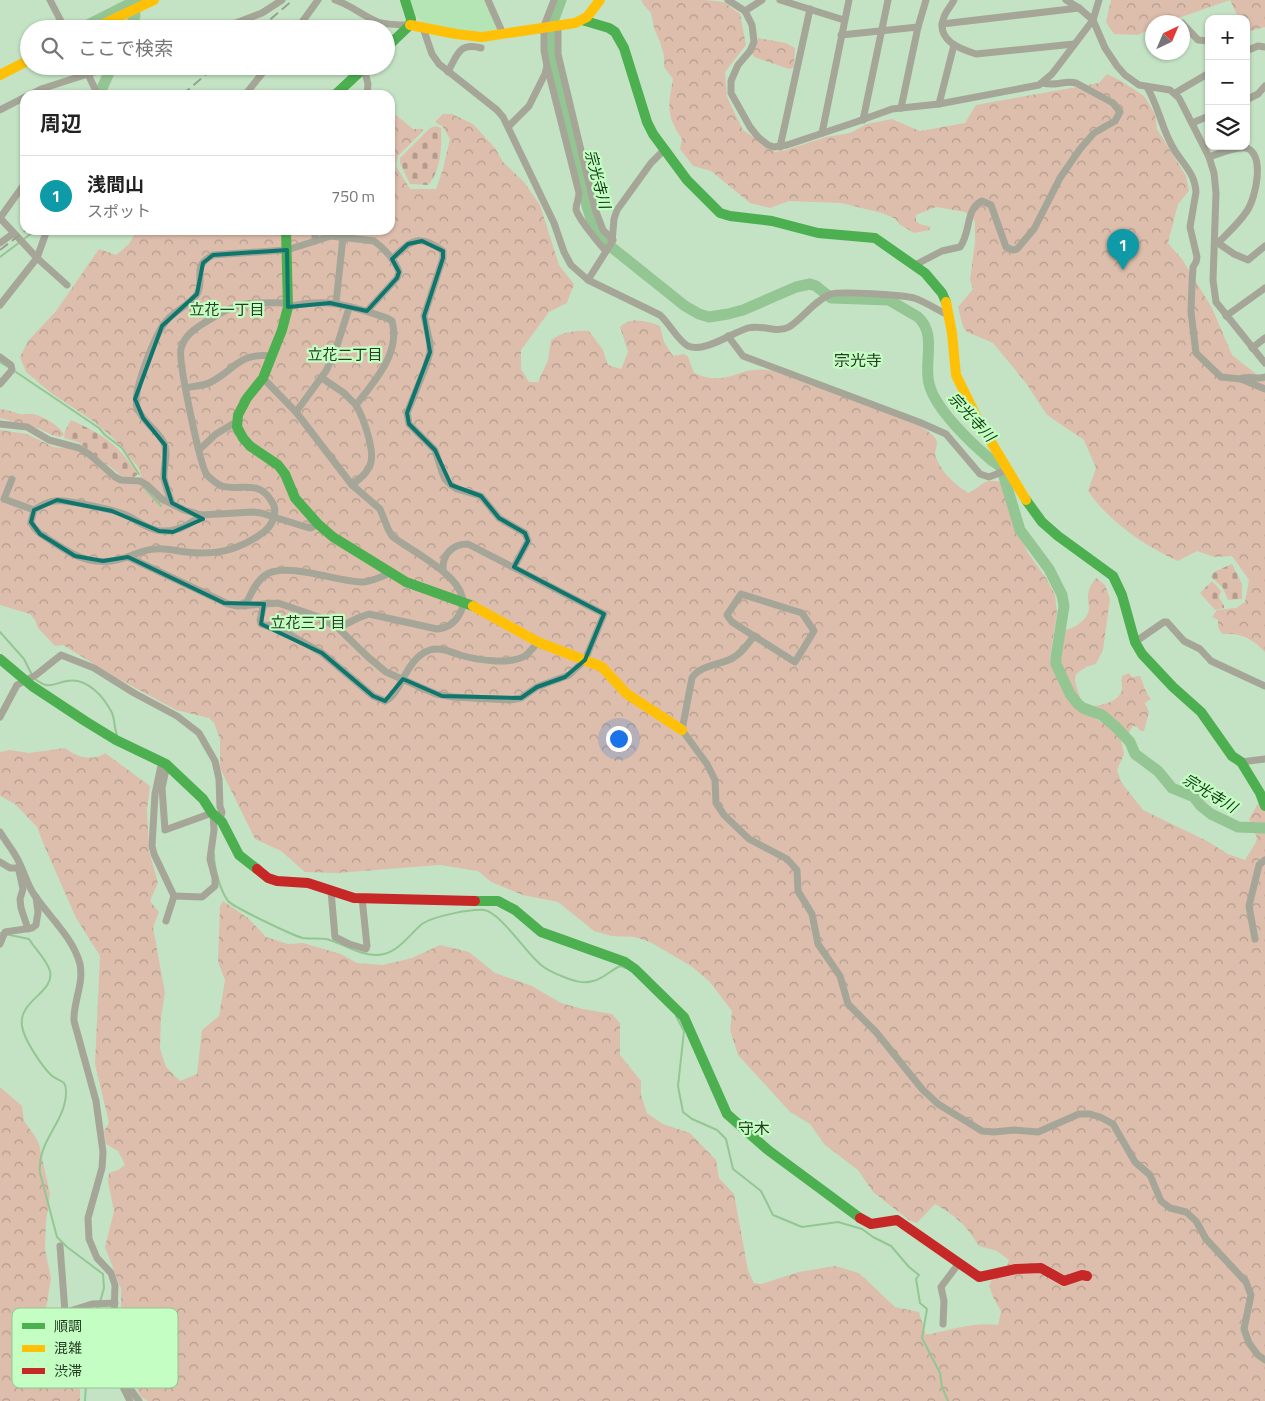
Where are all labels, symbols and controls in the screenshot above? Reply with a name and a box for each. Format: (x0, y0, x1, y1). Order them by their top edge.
north arrow (1145, 15, 1190, 60)
map controls (1205, 15, 1250, 150)
button: + (1205, 15, 1250, 60)
search box (20, 20, 395, 75)
text: ここで検索 (78, 33, 173, 62)
icon: search (38, 34, 66, 62)
button: − (1205, 60, 1250, 105)
button: layers (1205, 105, 1250, 150)
text: 周辺 (40, 107, 82, 139)
water label: 宗光寺川 (579, 147, 617, 213)
text: 浅間山 (87, 169, 144, 198)
text: 1 (52, 184, 60, 208)
text: 750 m (331, 184, 375, 208)
text: スポット (87, 199, 151, 223)
pin: 1 (1107, 229, 1139, 270)
district label: 立花一丁目 (189, 298, 265, 321)
district label: 立花二丁目 (307, 343, 383, 366)
district label: 宗光寺 (834, 348, 882, 372)
water label: 宗光寺川 (943, 387, 1002, 448)
district label: 立花三丁目 (270, 611, 346, 634)
your location (606, 726, 632, 752)
water label: 宗光寺川 (1178, 768, 1243, 819)
district label: 守木 (738, 1116, 770, 1140)
legend (12, 1308, 178, 1388)
text: 順調 (54, 1315, 82, 1336)
text: 混雑 (54, 1337, 82, 1358)
text: 渋滞 (54, 1360, 82, 1381)

